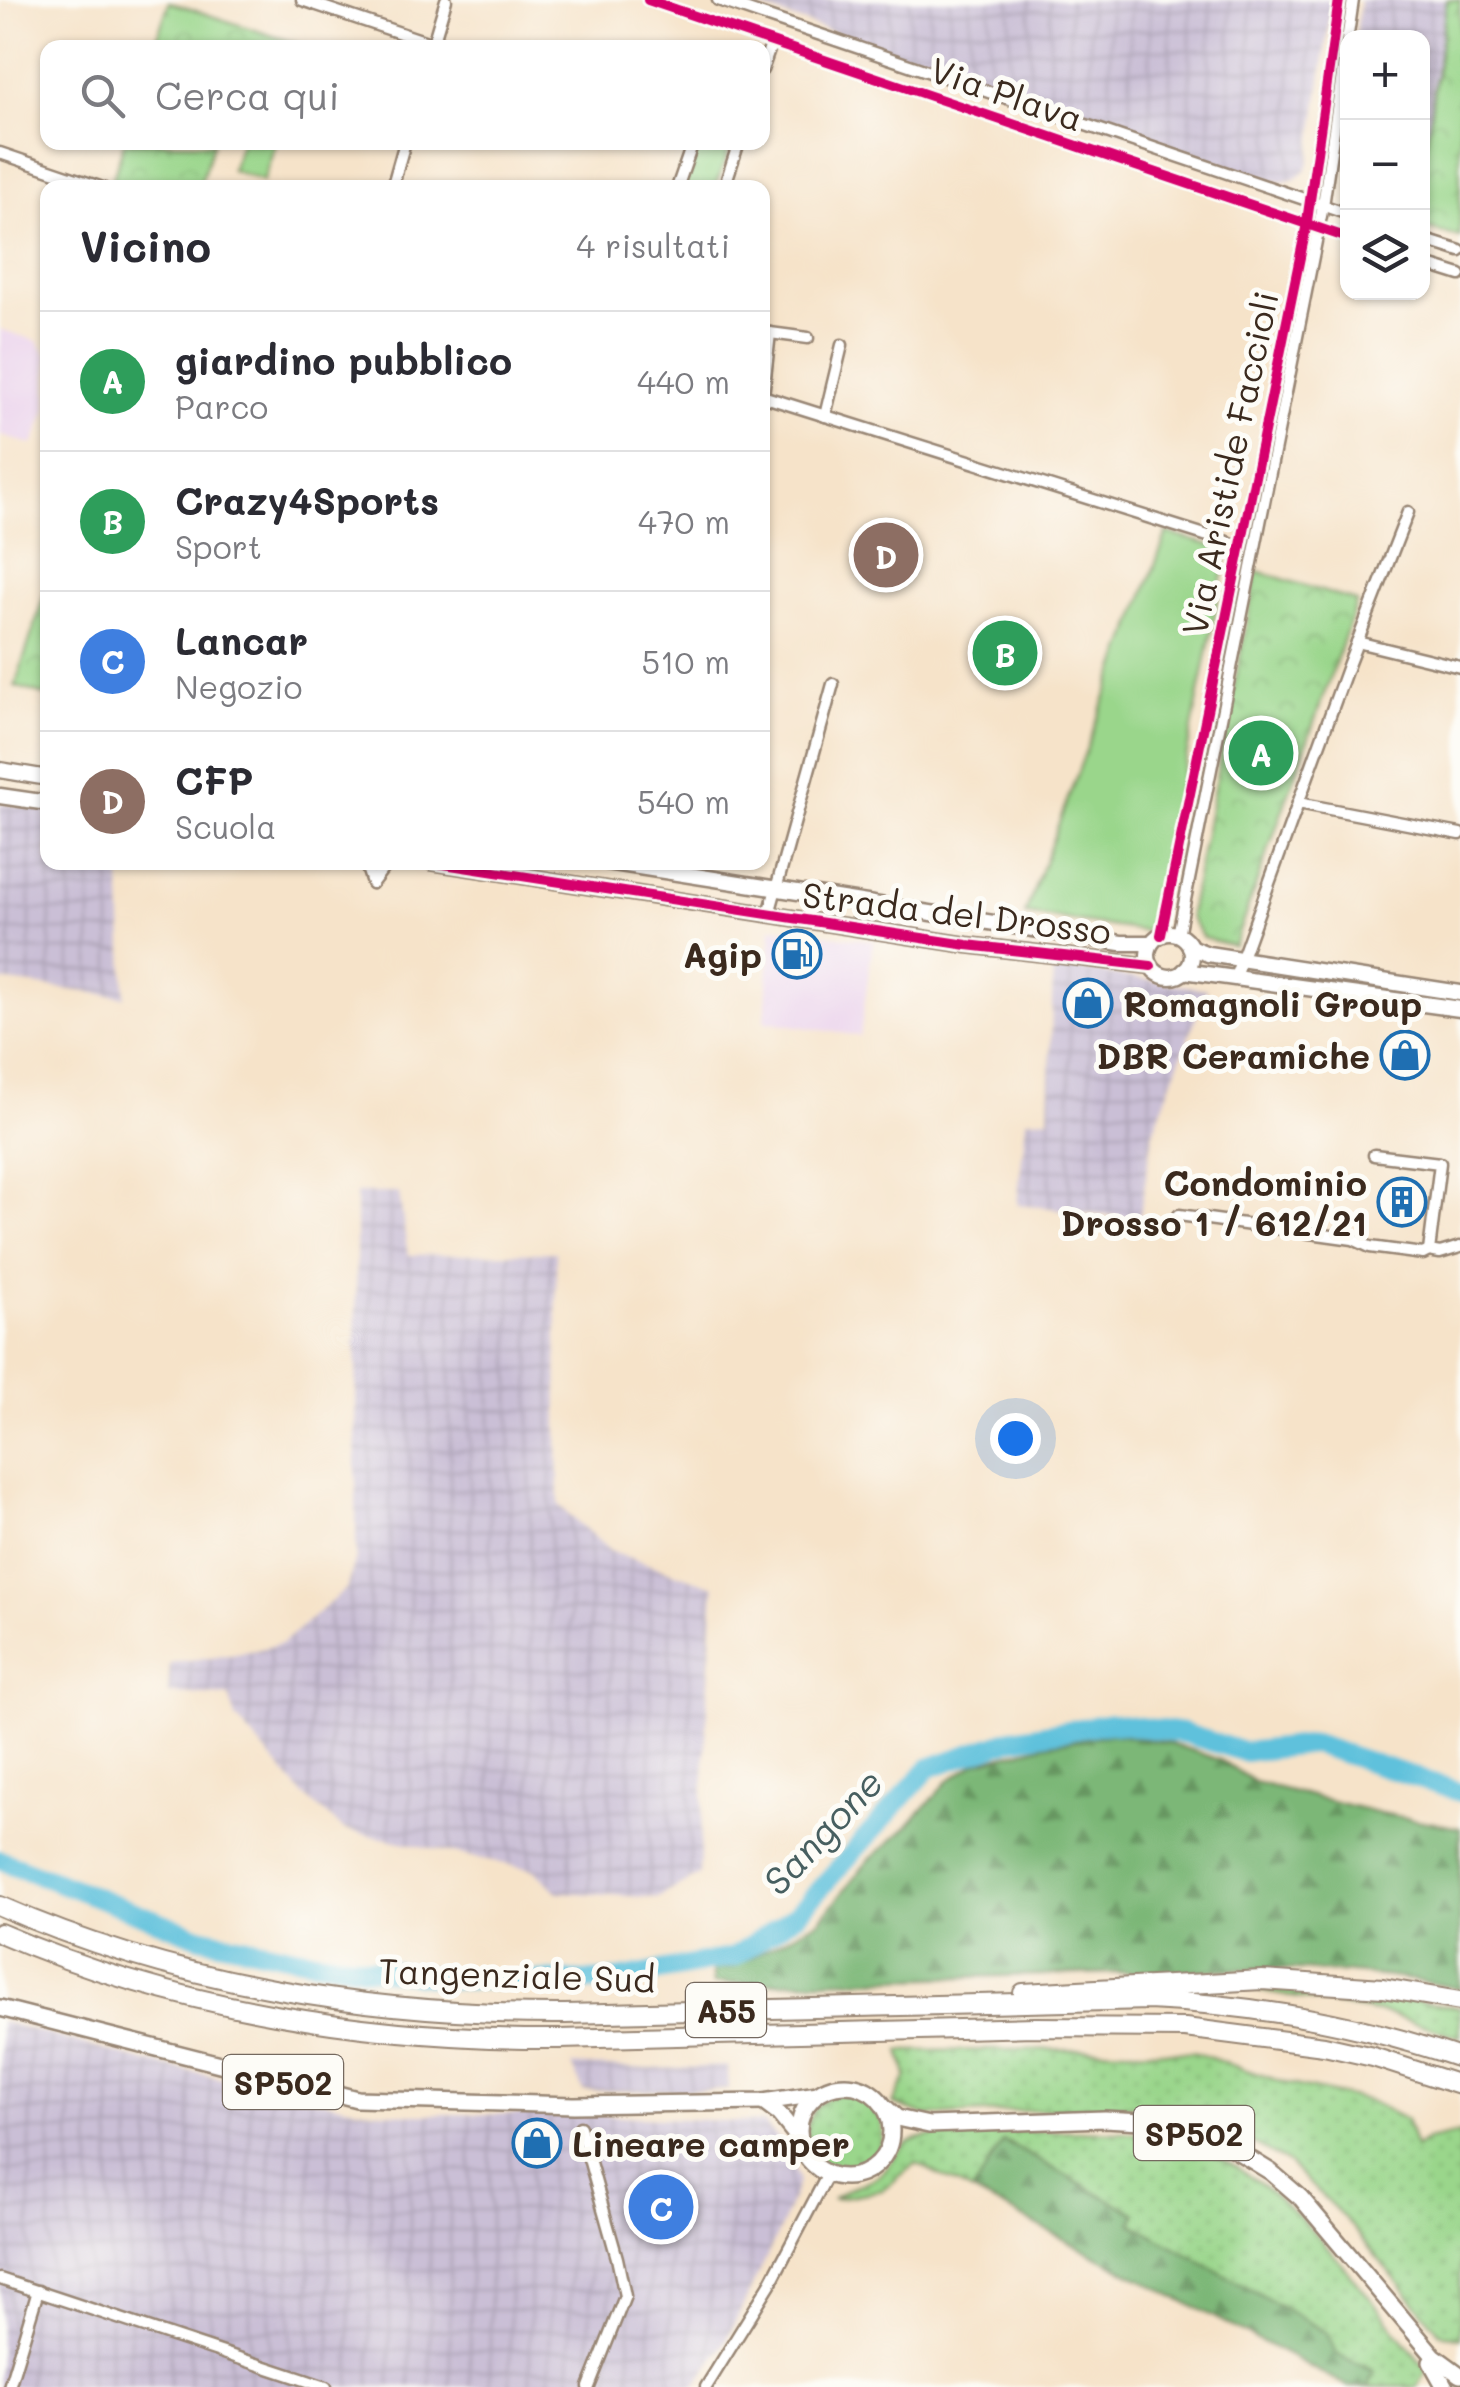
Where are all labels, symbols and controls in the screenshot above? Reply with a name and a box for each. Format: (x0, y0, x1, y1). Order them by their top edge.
map controls (1340, 30, 1430, 300)
button: + (1340, 30, 1430, 120)
search box (40, 40, 770, 150)
street label: Via Plava (925, 45, 1089, 141)
icon: search (75, 68, 130, 123)
text: Cerca qui (155, 70, 340, 120)
button: − (1340, 120, 1430, 210)
button: layers (1340, 210, 1430, 300)
text: Vicino (80, 218, 211, 273)
text: 4 risultati (576, 224, 730, 266)
street label: Via Aristide Faccioli (1170, 287, 1288, 639)
text: giardino pubblico (175, 335, 512, 385)
text: A (101, 360, 124, 402)
text: 440 m (637, 360, 730, 402)
text: Parco (175, 385, 268, 427)
text: Crazy4Sports (175, 475, 439, 525)
text: B (102, 500, 123, 542)
text: 470 m (638, 500, 730, 542)
pin: D (854, 518, 918, 592)
text: Sport (175, 525, 262, 567)
text: Lancar (175, 615, 308, 665)
pin: B (972, 616, 1038, 690)
text: C (101, 640, 124, 682)
text: 510 m (642, 640, 730, 682)
text: Negozio (175, 665, 303, 707)
pin: A (1228, 716, 1294, 790)
text: CFP (175, 755, 254, 805)
text: D (101, 780, 124, 822)
text: 540 m (637, 780, 730, 822)
text: Scuola (175, 805, 276, 847)
street label: Strada del Drosso (800, 870, 1114, 954)
fuel station icon: Agip (771, 928, 823, 980)
place label: Agip (683, 931, 762, 977)
shop icon: Romagnoli Group (1062, 977, 1114, 1029)
place label: Romagnoli Group (1123, 980, 1422, 1026)
shop icon: DBR Ceramiche (1379, 1029, 1431, 1081)
place label: DBR Ceramiche (1096, 1032, 1370, 1078)
place label: Condominio Drosso 1 / 612/21 (1060, 1159, 1367, 1245)
building icon: Condominio Drosso 1 / 612/21 (1376, 1176, 1428, 1228)
your location (990, 1413, 1041, 1464)
water label: Sangone (751, 1757, 894, 1906)
street label: Tangenziale Sud (378, 1946, 656, 2002)
road number: A55 (686, 1983, 766, 2037)
road number: SP502 (223, 2055, 343, 2109)
road number: SP502 (1134, 2106, 1254, 2160)
shop icon: Lineare camper (511, 2117, 563, 2169)
place label: Lineare camper (572, 2120, 850, 2166)
pin: C (628, 2170, 694, 2244)

